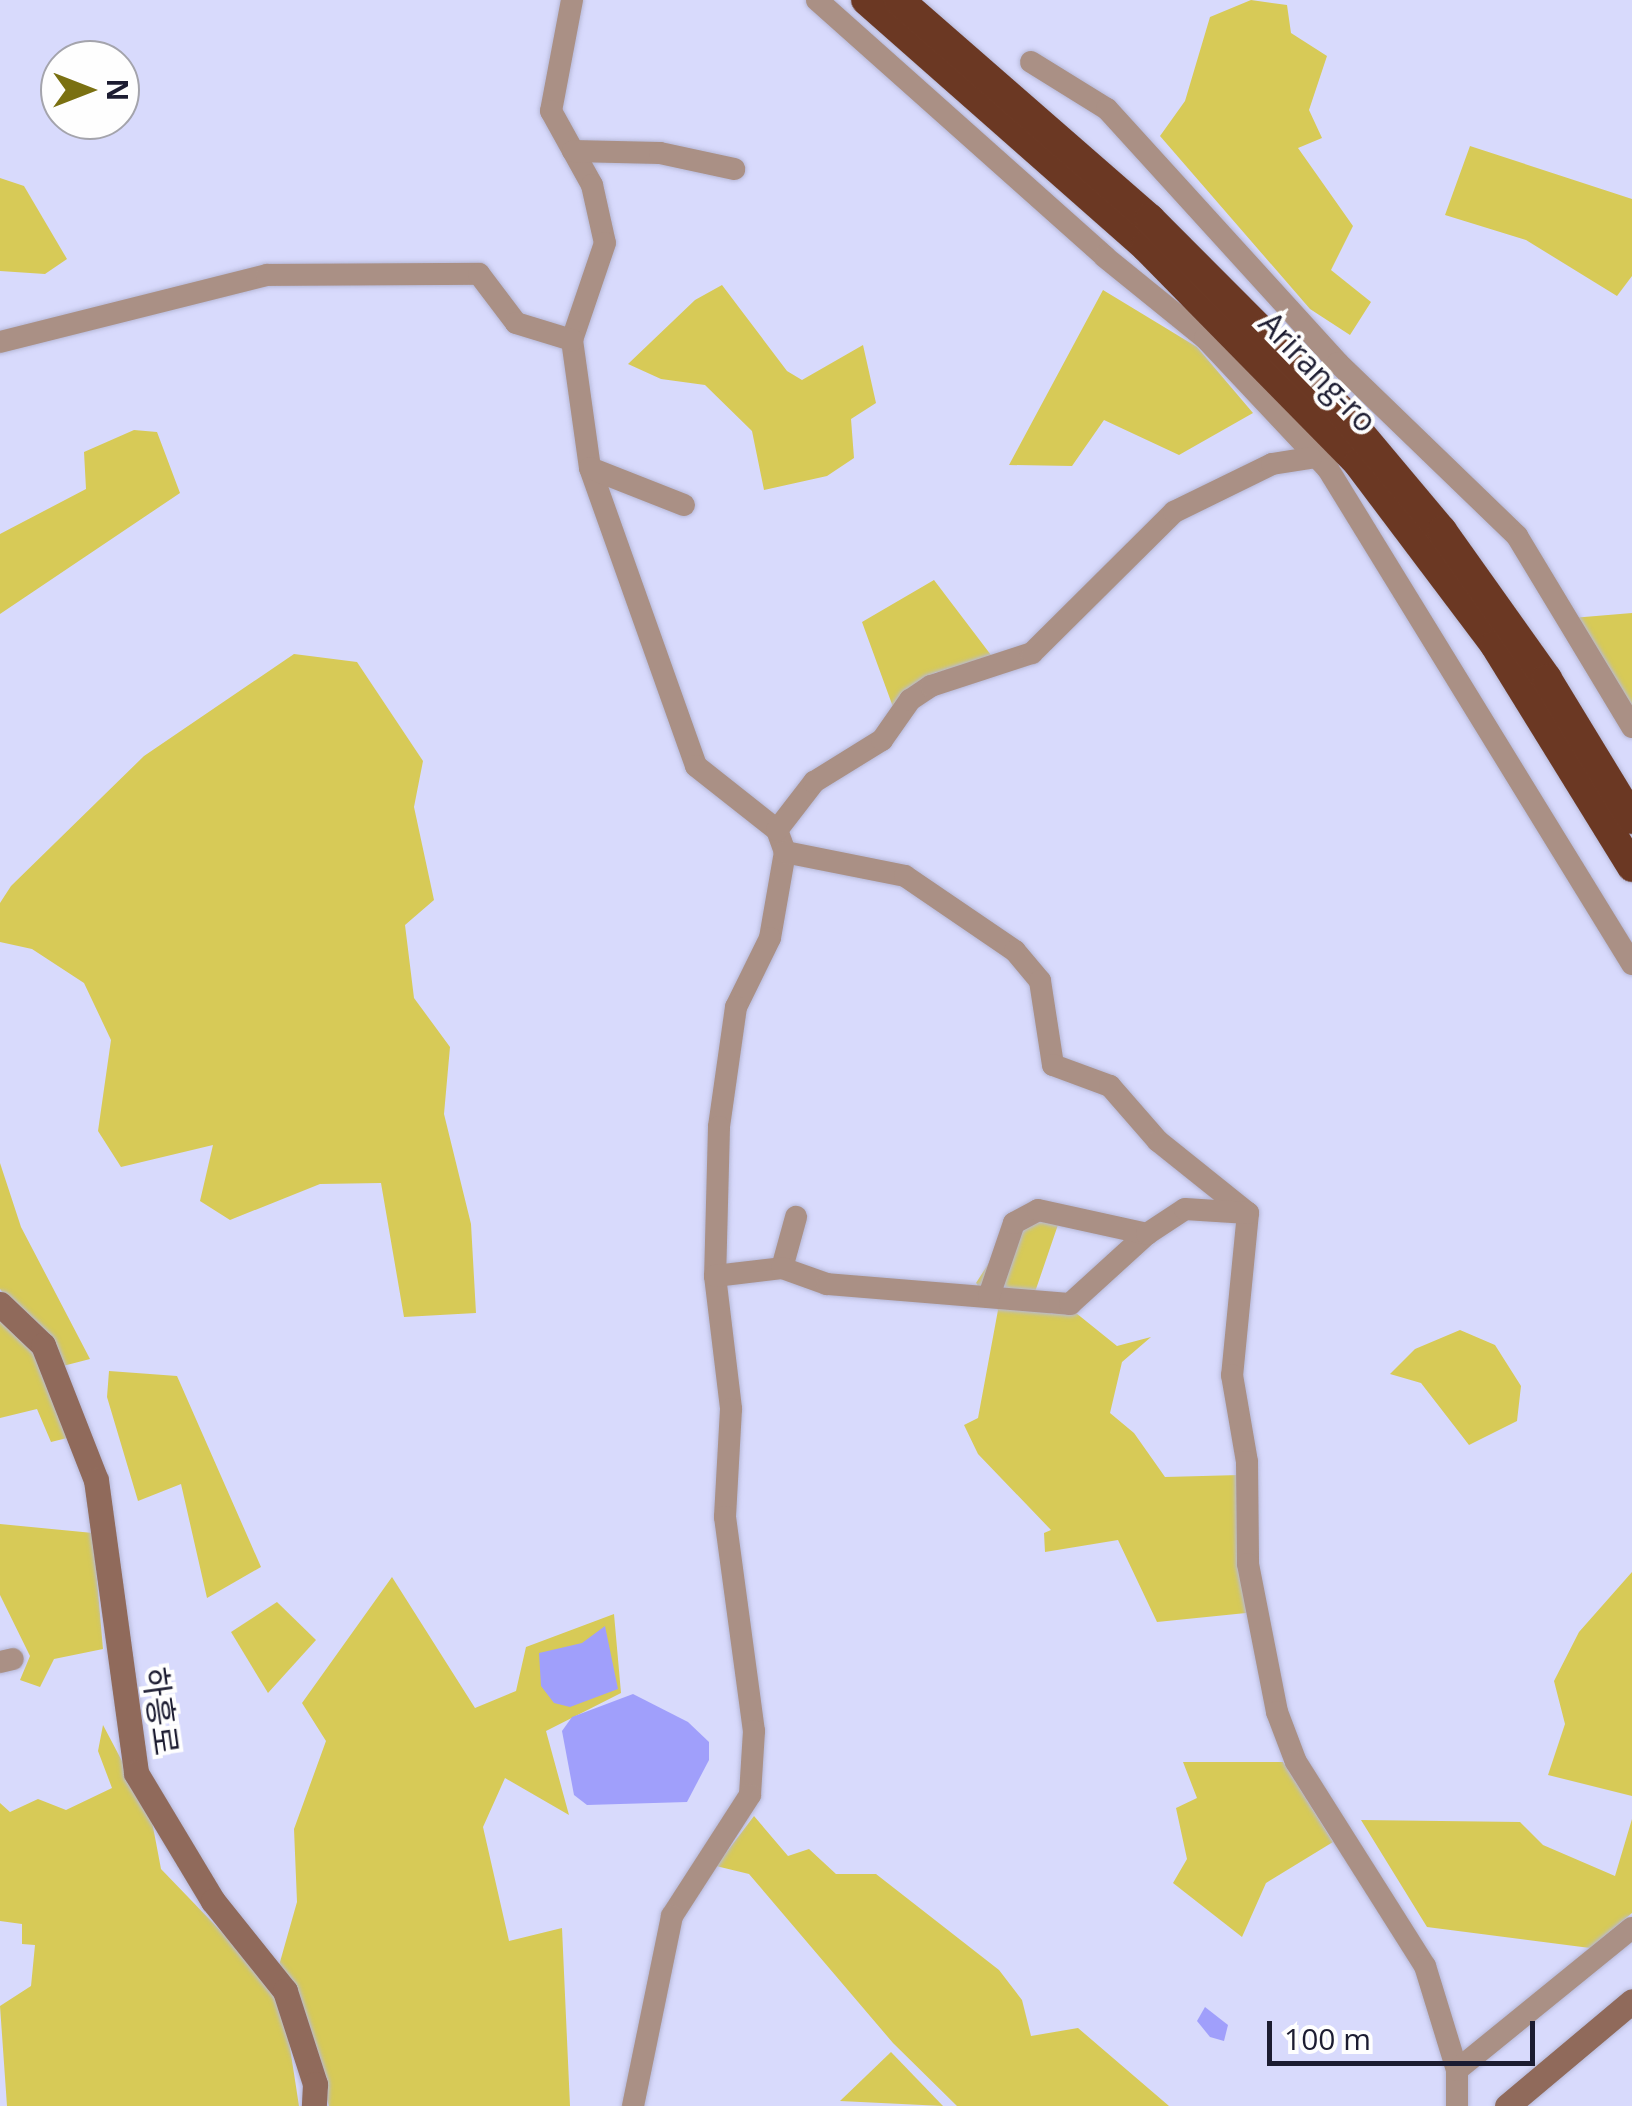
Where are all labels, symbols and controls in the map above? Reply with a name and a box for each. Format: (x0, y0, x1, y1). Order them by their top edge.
north arrow (40, 40, 140, 140)
text: N (99, 79, 137, 101)
street label: Arirang-ro (1251, 304, 1385, 440)
street label: 하흥로 (136, 1665, 186, 1757)
scale bar (1272, 2001, 1540, 2063)
text: 100 m (1284, 2018, 1371, 2059)

